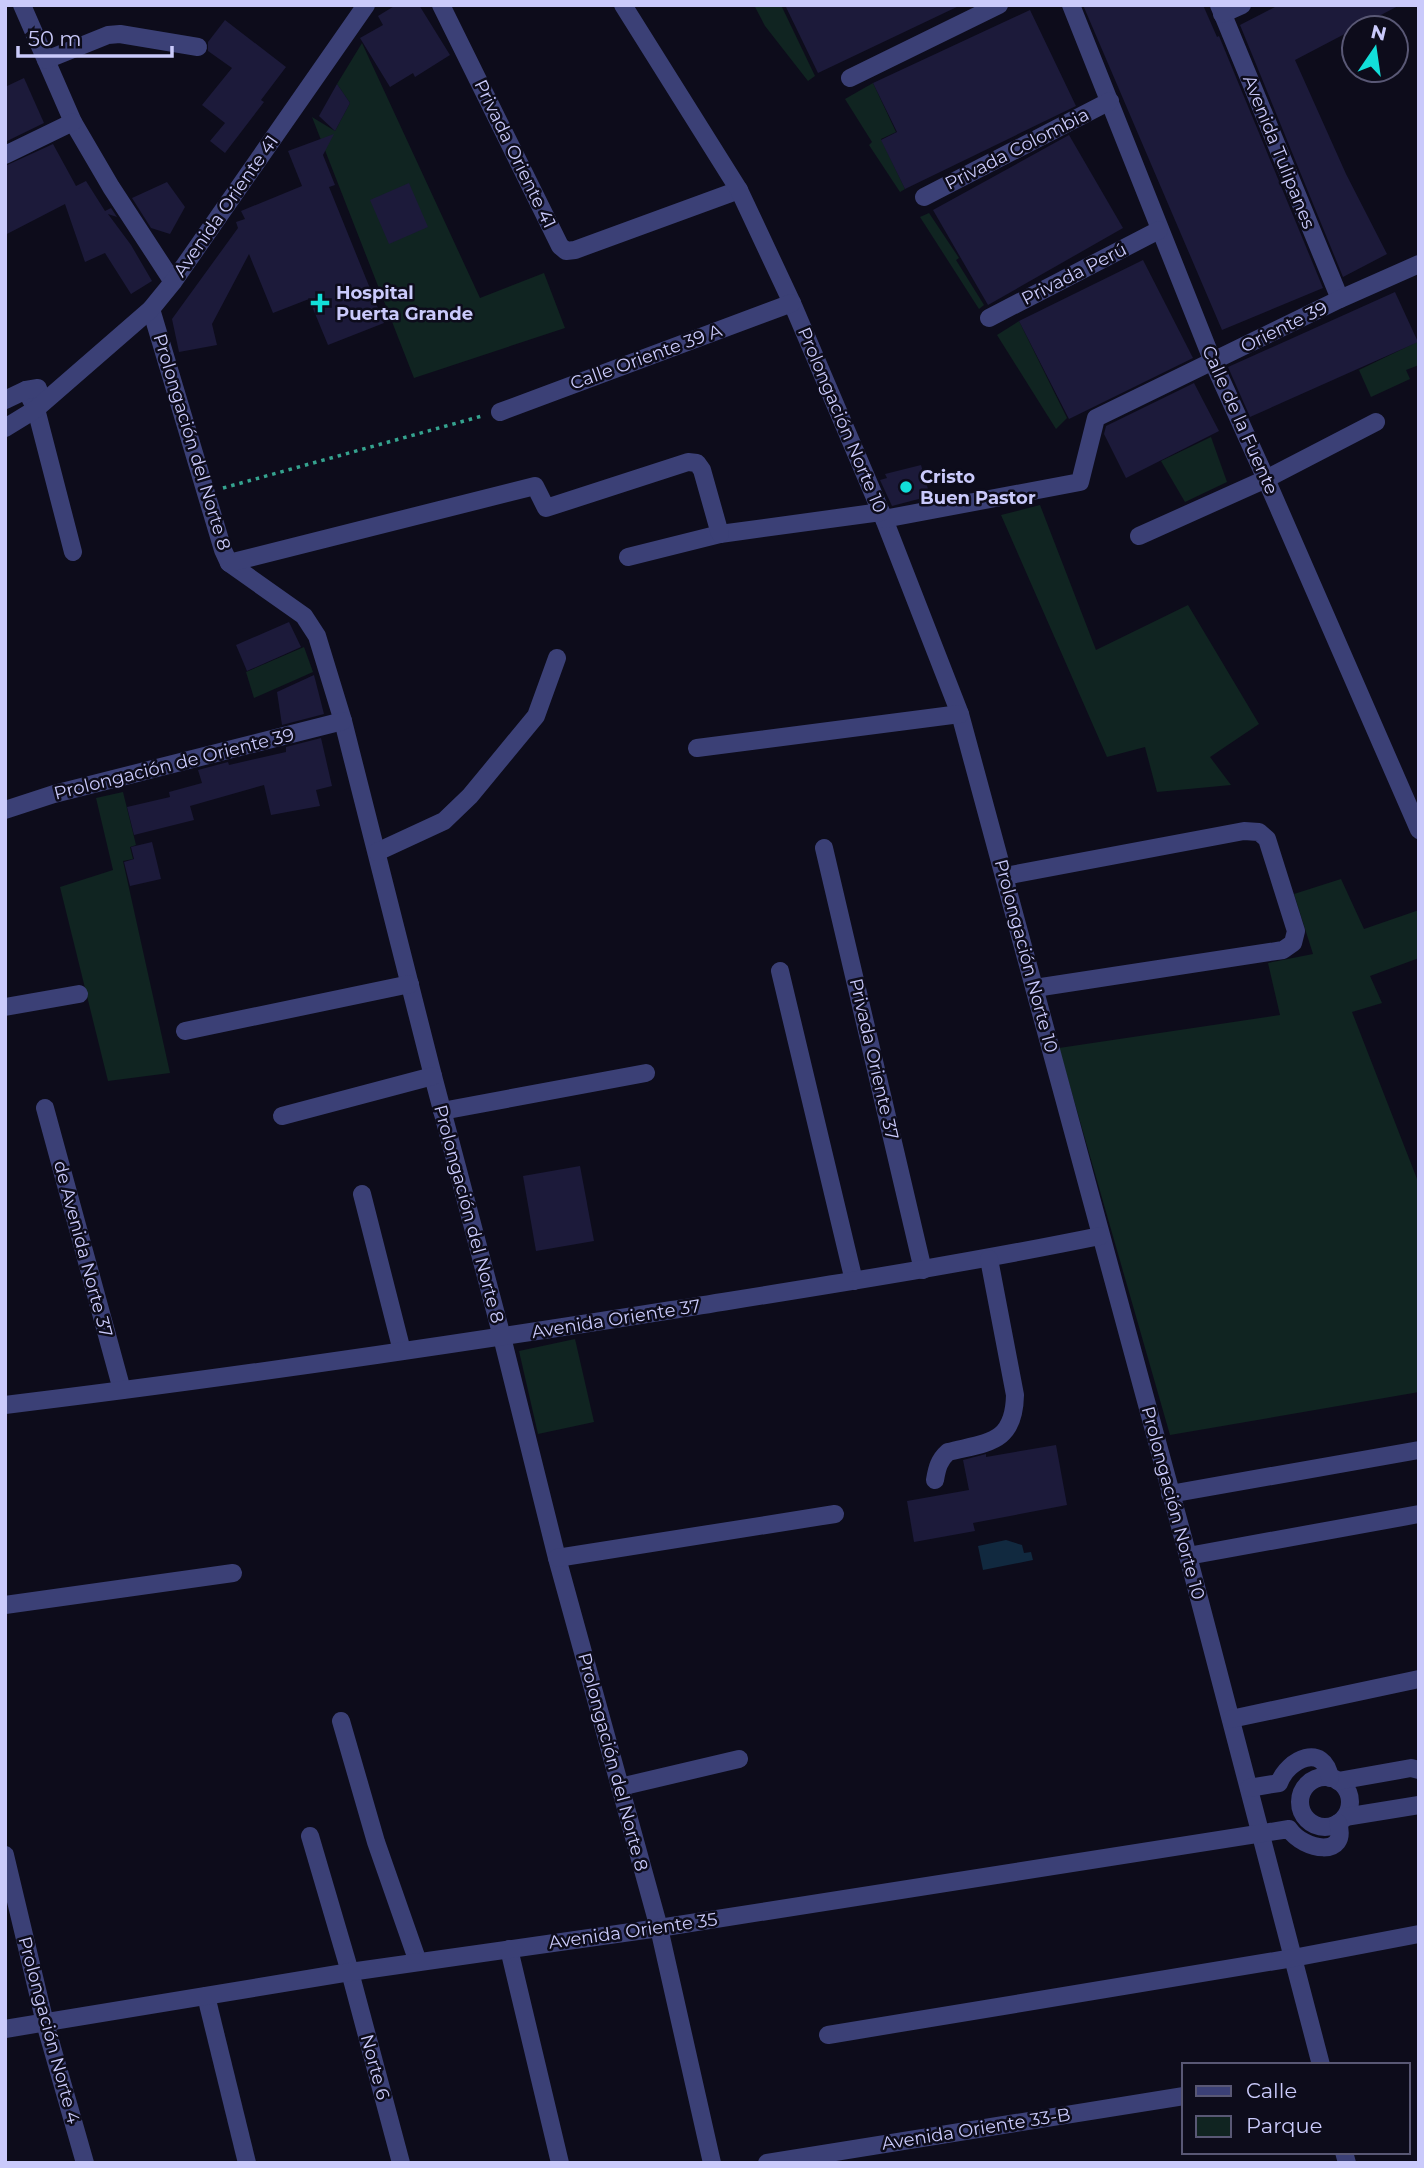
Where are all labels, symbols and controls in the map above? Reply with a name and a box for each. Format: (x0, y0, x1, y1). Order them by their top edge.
scale bar (18, 14, 172, 58)
north arrow (1340, 14, 1410, 84)
text: N (1369, 20, 1389, 46)
text: 50 m (28, 26, 82, 51)
street label: Avenida Tulipanes (1238, 72, 1320, 232)
street label: Privada Oriente 41 (469, 76, 561, 232)
street label: Privada Colombia (941, 103, 1093, 195)
street label: Avenida Oriente 41 (169, 131, 283, 281)
street label: Privada Perú (1018, 238, 1130, 310)
place label: Hospital Puerta Grande (336, 282, 473, 325)
marker: Hospital Puerta Grande (310, 293, 330, 313)
street label: Oriente 39 (1237, 297, 1331, 357)
street label: Calle Oriente 39 A (567, 319, 725, 395)
street label: Prolongación Norte 10 (793, 324, 891, 516)
street label: Prolongación del Norte 8 (149, 331, 235, 553)
street label: Calle de la Fuente (1197, 342, 1283, 498)
place label: Cristo Buen Pastor (920, 466, 1036, 509)
marker: Cristo Buen Pastor (898, 479, 914, 495)
street label: Prolongación de Oriente 39 (52, 723, 296, 804)
street label: Prolongación Norte 10 (990, 857, 1062, 1055)
street label: Privada Oriente 37 (845, 976, 903, 1142)
street label: Prolongación del Norte 8 (429, 1102, 509, 1326)
street label: de Avenida Norte 37 (49, 1158, 117, 1340)
street label: Avenida Oriente 37 (530, 1295, 702, 1343)
street label: Prolongación Norte 10 (1137, 1404, 1209, 1602)
street label: Prolongación del Norte 8 (573, 1650, 653, 1874)
street label: Avenida Oriente 35 (547, 1908, 719, 1954)
street label: Prolongación Norte 4 (13, 1934, 85, 2126)
street label: Norte 6 (356, 2032, 394, 2102)
legend (1182, 2063, 1410, 2154)
text: Calle (1246, 2078, 1297, 2103)
street label: Avenida Oriente 33-B (880, 2103, 1072, 2155)
text: Parque (1246, 2113, 1322, 2138)

